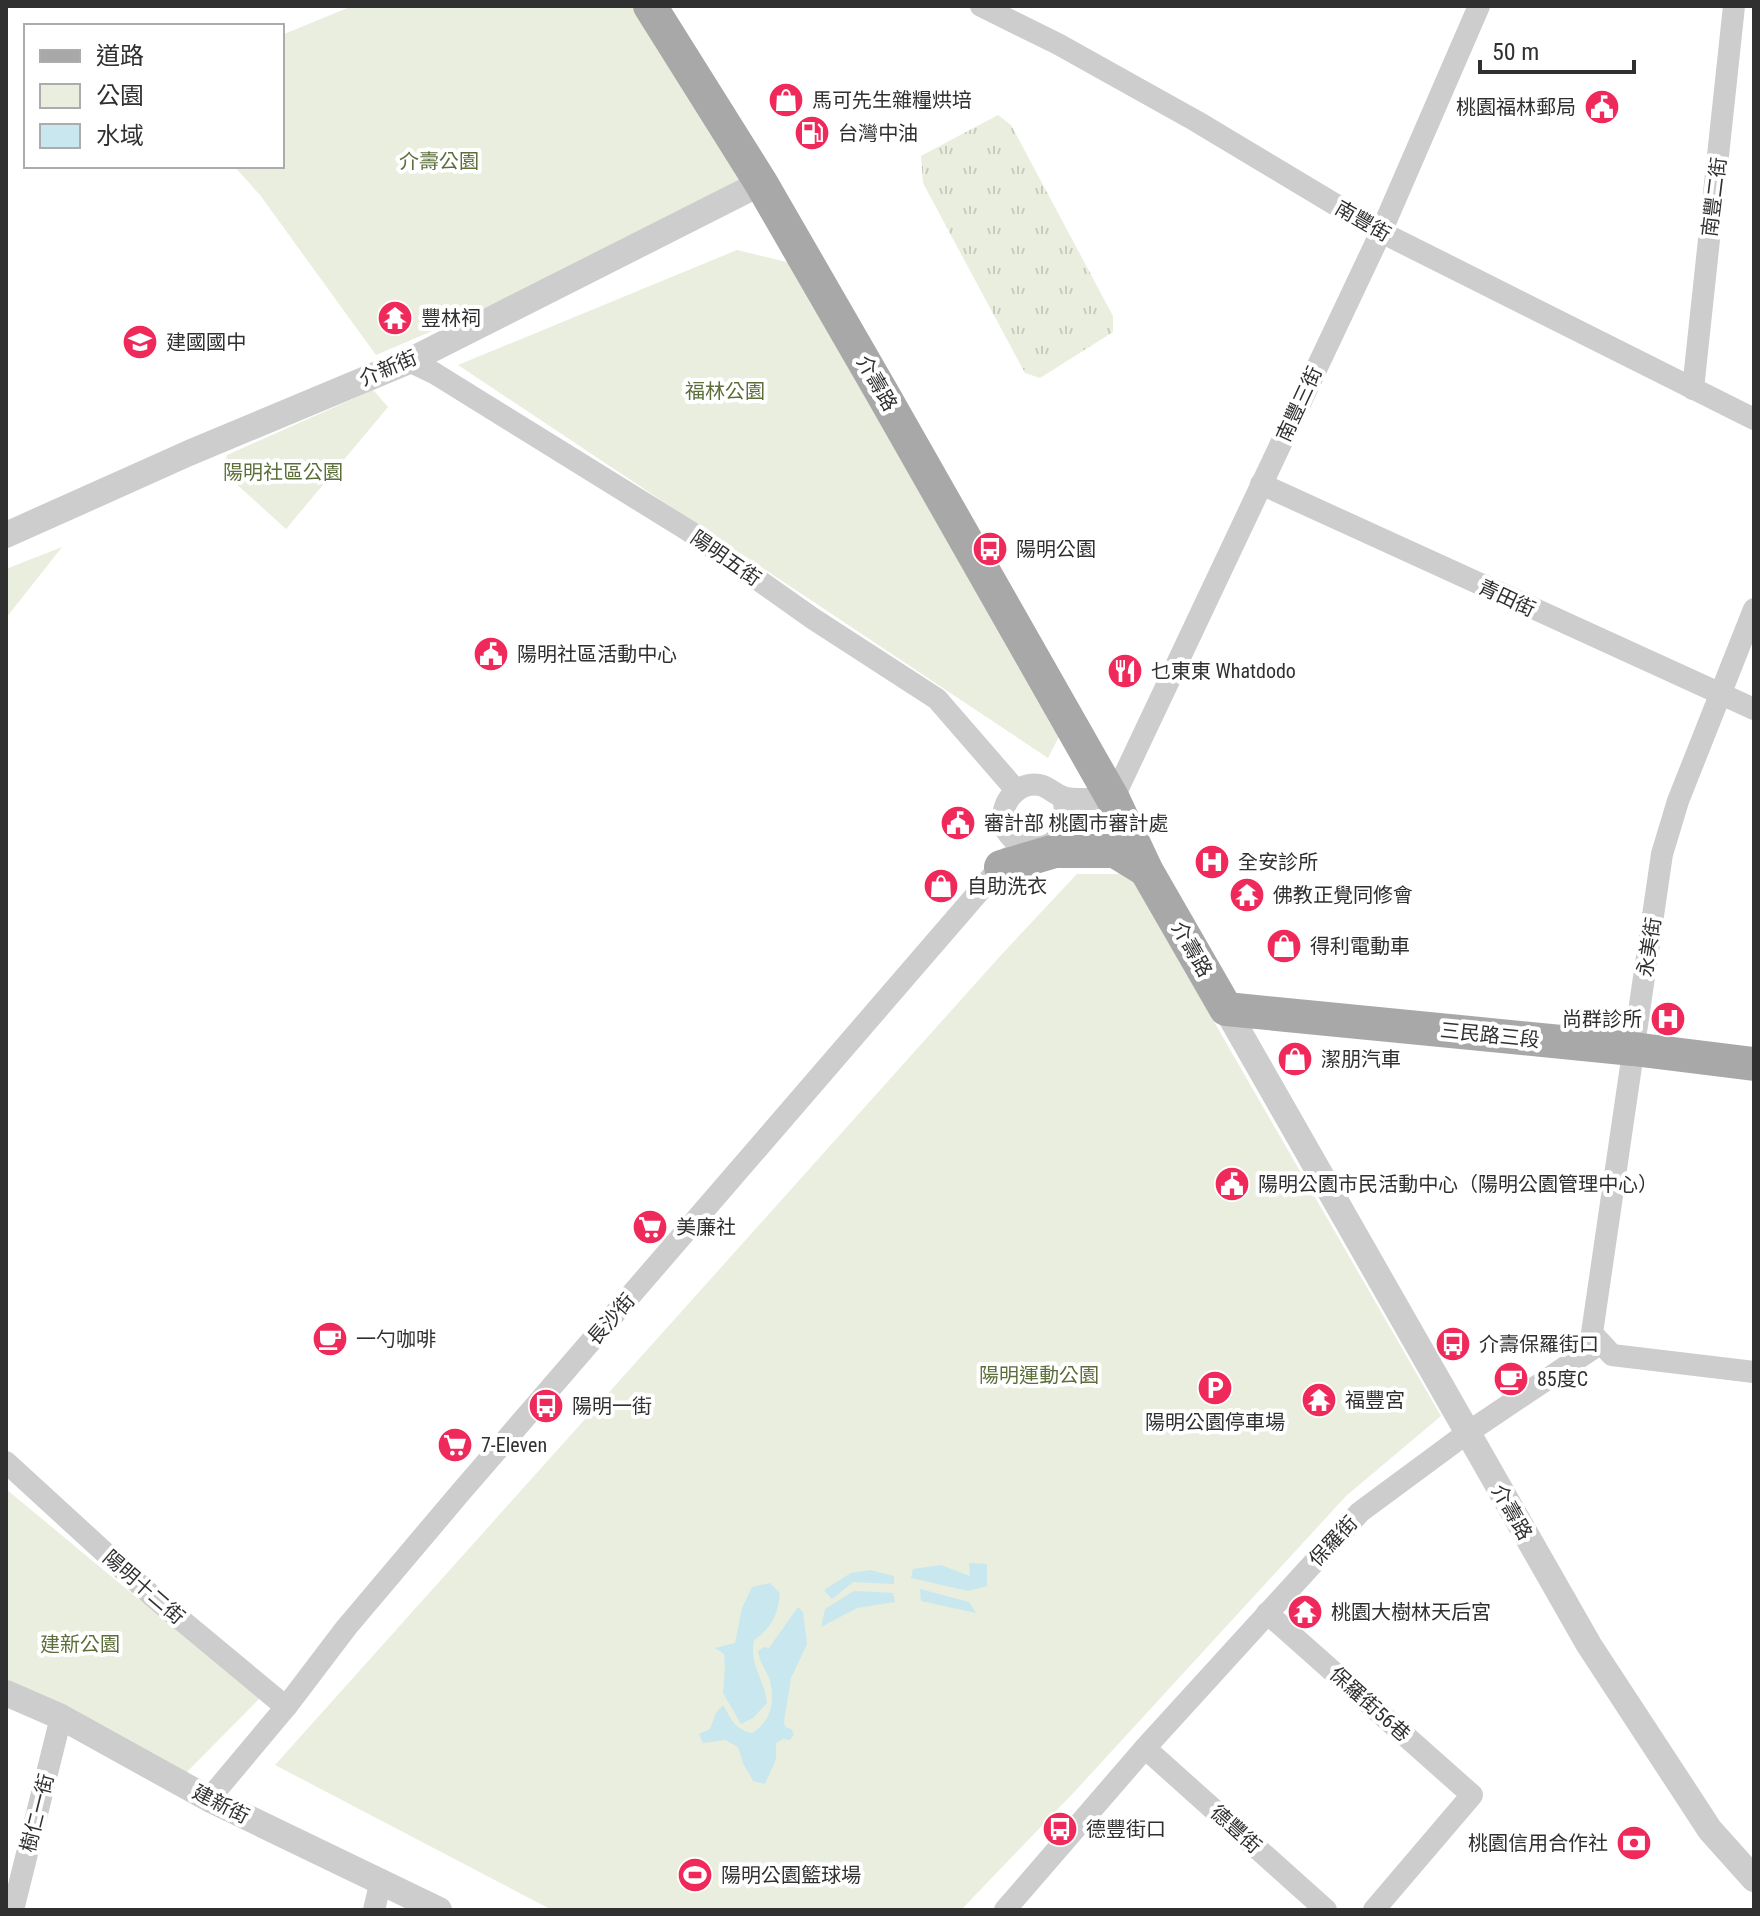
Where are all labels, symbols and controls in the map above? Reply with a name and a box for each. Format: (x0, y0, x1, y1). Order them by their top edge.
legend (24, 24, 284, 168)
scale bar (1480, 24, 1634, 74)
text: 50 m (1492, 38, 1539, 66)
text: 道路 (96, 42, 144, 70)
shop icon: 馬可先生雜糧烘培 (767, 81, 805, 119)
text: 公園 (96, 82, 144, 110)
place label: 馬可先生雜糧烘培 (812, 88, 972, 112)
public building icon: 桃園福林郵局 (1583, 88, 1621, 126)
place label: 桃園福林郵局 (1456, 95, 1576, 119)
fuel station icon: 台灣中油 (793, 114, 831, 152)
place label: 台灣中油 (838, 121, 918, 145)
text: 水域 (96, 122, 144, 150)
park label: 介壽公園 (399, 149, 479, 173)
street label: 南豐二街 (1697, 156, 1731, 238)
street label: 南豐街 (1331, 196, 1395, 246)
temple icon: 豐林祠 (376, 299, 414, 337)
place label: 豐林祠 (421, 306, 481, 330)
school or university icon: 建國國中 (121, 323, 159, 361)
place label: 建國國中 (166, 330, 246, 354)
street label: 介新街 (356, 345, 420, 391)
street label: 介壽路 (852, 351, 902, 415)
street label: 南豐三街 (1271, 363, 1327, 445)
park label: 福林公園 (685, 379, 765, 403)
park label: 陽明社區公園 (223, 460, 343, 484)
street label: 陽明五街 (686, 525, 766, 591)
bus stop icon: 陽明公園 (971, 530, 1009, 568)
place label: 陽明公園 (1016, 537, 1096, 561)
street label: 青田街 (1475, 574, 1539, 622)
public building icon: 陽明社區活動中心 (472, 635, 510, 673)
place label: 陽明社區活動中心 (517, 642, 677, 666)
restaurant icon: 乜東東 Whatdodo (1106, 652, 1144, 690)
place label: 乜東東 Whatdodo (1151, 659, 1296, 683)
public building icon: 審計部 桃園市審計處 (939, 804, 977, 842)
place label: 審計部 桃園市審計處 (984, 811, 1169, 835)
hospital icon: 全安診所 (1193, 843, 1231, 881)
place label: 全安診所 (1238, 850, 1318, 874)
shop icon: 自助洗衣 (922, 867, 960, 905)
place label: 自助洗衣 (967, 874, 1047, 898)
temple icon: 佛教正覺同修會 (1228, 876, 1266, 914)
place label: 佛教正覺同修會 (1273, 883, 1413, 907)
street label: 永美街 (1632, 915, 1666, 979)
street label: 介壽路 (1167, 917, 1217, 981)
shop icon: 得利電動車 (1265, 927, 1303, 965)
place label: 得利電動車 (1310, 934, 1410, 958)
hospital icon: 尚群診所 (1649, 1000, 1687, 1038)
place label: 尚群診所 (1562, 1007, 1642, 1031)
street label: 三民路三段 (1439, 1018, 1541, 1052)
shop icon: 潔朋汽車 (1276, 1040, 1314, 1078)
place label: 潔朋汽車 (1321, 1047, 1401, 1071)
public building icon: 陽明公園市民活動中心（陽明公園管理中心） (1213, 1165, 1251, 1203)
place label: 陽明公園市民活動中心（陽明公園管理中心） (1258, 1172, 1658, 1196)
supermarket icon: 美廉社 (631, 1208, 669, 1246)
place label: 美廉社 (676, 1215, 736, 1239)
street label: 長沙街 (582, 1288, 640, 1350)
cafe icon: 一勺咖啡 (311, 1320, 349, 1358)
bus stop icon: 介壽保羅街口 (1434, 1325, 1472, 1363)
place label: 一勺咖啡 (356, 1327, 436, 1351)
place label: 介壽保羅街口 (1479, 1332, 1599, 1356)
cafe icon: 85度C (1492, 1360, 1530, 1398)
park label: 陽明運動公園 (979, 1363, 1099, 1387)
place label: 85度C (1537, 1367, 1588, 1391)
parking icon: 陽明公園停車場 (1196, 1369, 1234, 1407)
temple icon: 福豐宮 (1300, 1381, 1338, 1419)
bus stop icon: 陽明一街 (527, 1387, 565, 1425)
place label: 福豐宮 (1345, 1388, 1405, 1412)
place label: 陽明一街 (572, 1394, 652, 1418)
place label: 陽明公園停車場 (1145, 1410, 1285, 1434)
supermarket icon: 7-Eleven (436, 1426, 474, 1464)
place label: 7-Eleven (481, 1433, 547, 1457)
street label: 介壽路 (1487, 1480, 1537, 1544)
street label: 保羅街 (1304, 1511, 1362, 1571)
street label: 陽明十二街 (98, 1545, 190, 1629)
temple icon: 桃園大樹林天后宮 (1286, 1593, 1324, 1631)
place label: 桃園大樹林天后宮 (1331, 1600, 1491, 1624)
park label: 建新公園 (40, 1632, 120, 1656)
street label: 保羅街56巷 (1325, 1662, 1415, 1746)
street label: 樹仁一街 (16, 1771, 58, 1855)
street label: 建新街 (189, 1780, 253, 1828)
street label: 德豐街 (1206, 1800, 1266, 1858)
bus stop icon: 德豐街口 (1041, 1810, 1079, 1848)
place label: 德豐街口 (1086, 1817, 1166, 1841)
bank icon: 桃園信用合作社 (1615, 1824, 1653, 1862)
place label: 桃園信用合作社 (1468, 1831, 1608, 1855)
sports icon: 陽明公園籃球場 (676, 1856, 714, 1894)
place label: 陽明公園籃球場 (721, 1863, 861, 1887)

